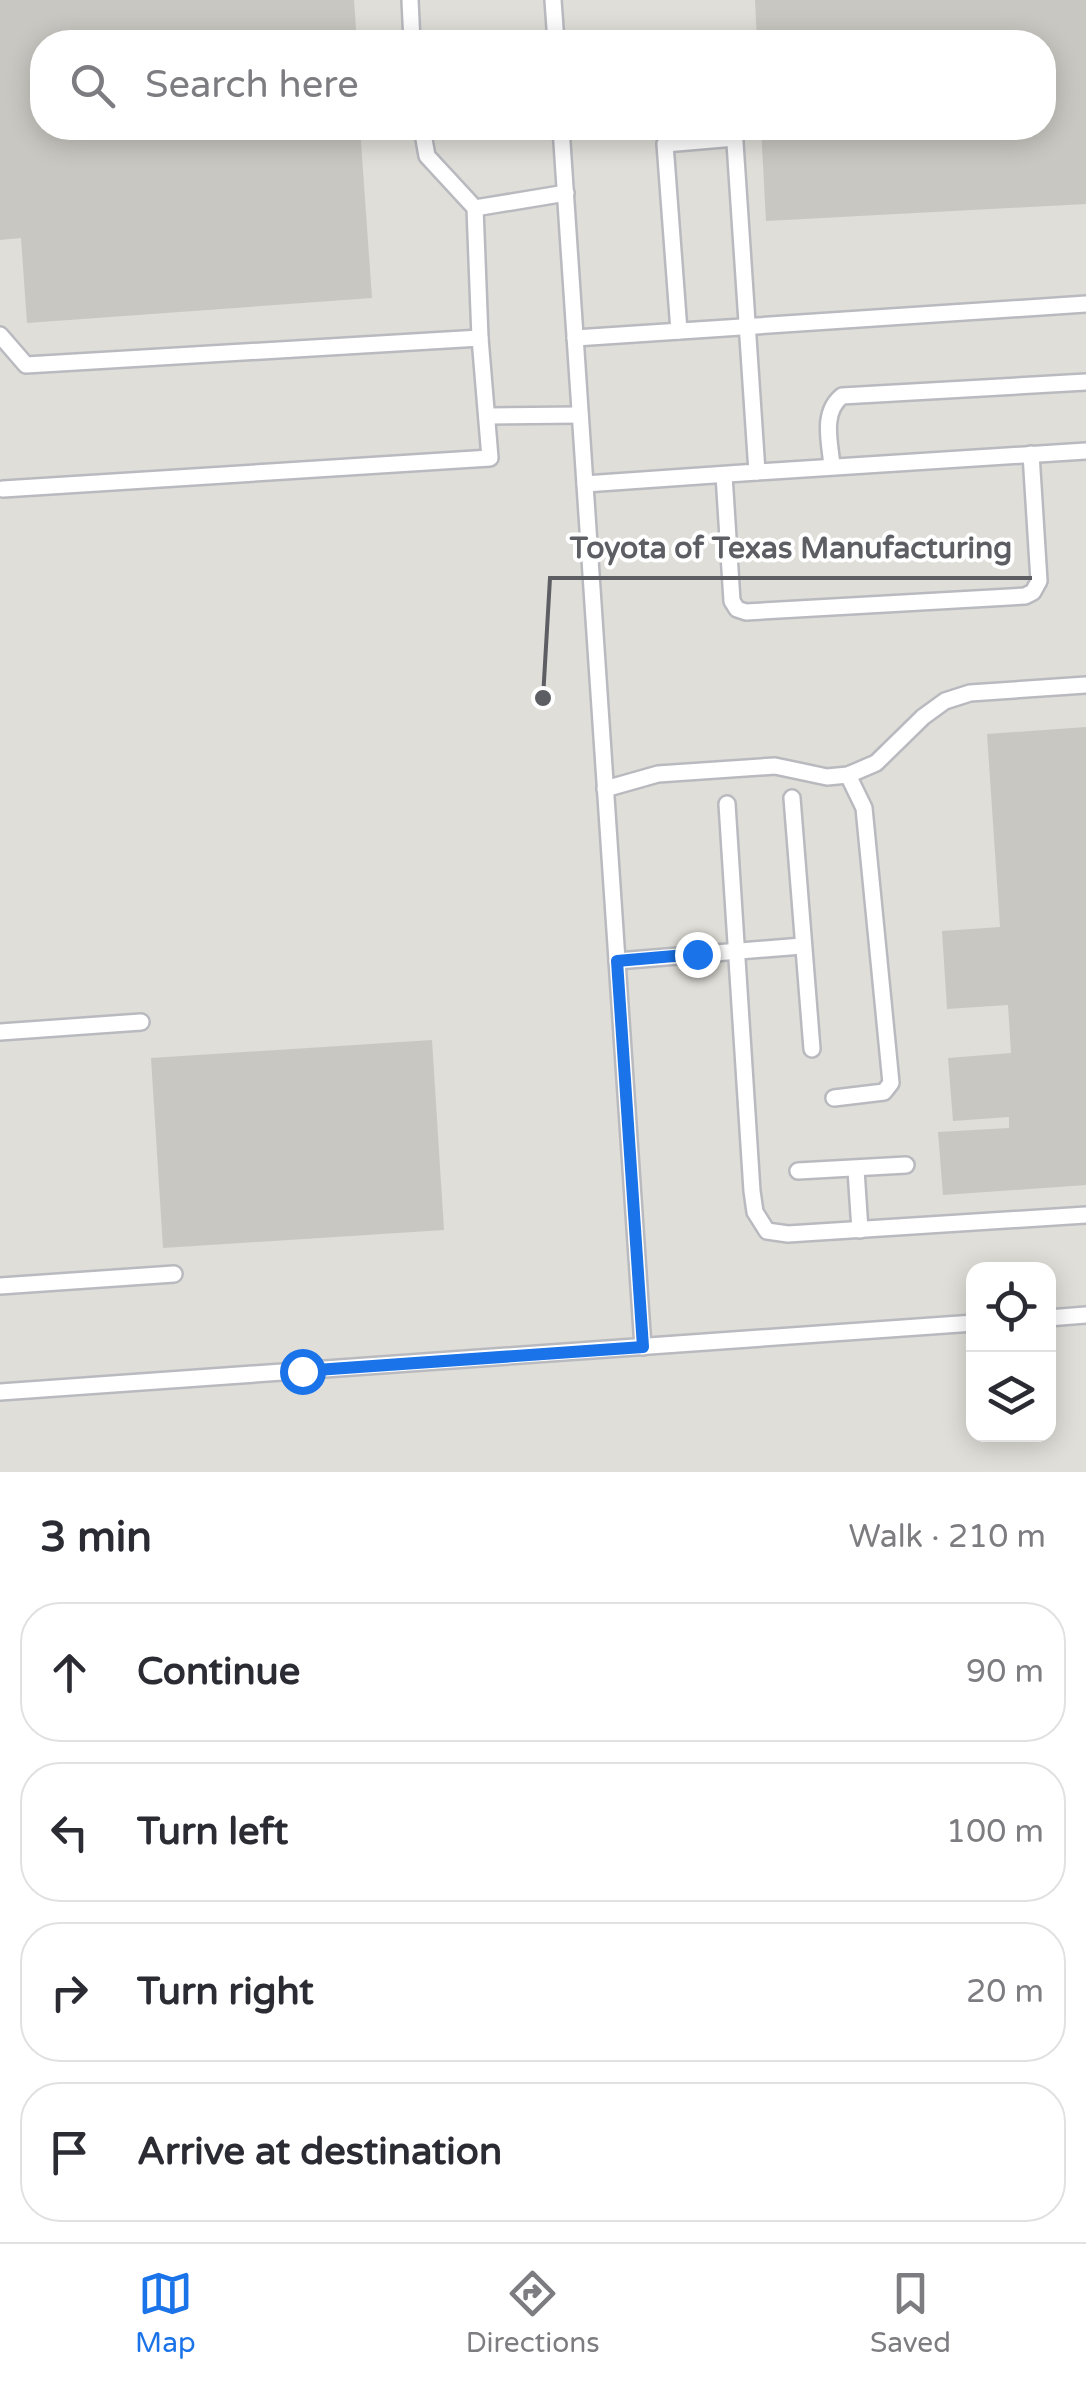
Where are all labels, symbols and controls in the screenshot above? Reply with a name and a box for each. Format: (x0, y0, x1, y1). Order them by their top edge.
search box (30, 30, 1056, 140)
icon: search (65, 58, 120, 113)
text: Search here (145, 62, 359, 108)
callout: Toyota of Texas Manufacturing (550, 518, 1032, 578)
text: Toyota of Texas Manufacturing (569, 530, 1012, 567)
route end (675, 932, 721, 978)
map controls (966, 1262, 1056, 1442)
button: locate (966, 1262, 1056, 1352)
route start (280, 1349, 326, 1395)
button: layers (966, 1352, 1056, 1442)
text: 3 min (40, 1512, 152, 1563)
text: Walk · 210 m (849, 1518, 1046, 1556)
icon: ahead (42, 1645, 97, 1700)
text: Continue (137, 1649, 300, 1695)
text: 90 m (966, 1653, 1044, 1691)
icon: left (42, 1805, 97, 1860)
text: Turn left (137, 1809, 288, 1855)
text: 100 m (946, 1813, 1044, 1851)
icon: right (42, 1965, 97, 2020)
text: Turn right (137, 1969, 314, 2015)
text: 20 m (966, 1973, 1044, 2011)
icon: arrive (42, 2125, 97, 2180)
text: Arrive at destination (137, 2129, 502, 2175)
tab: Map (135, 2266, 196, 2360)
tab: Directions (466, 2266, 600, 2360)
tab: Saved (870, 2266, 951, 2360)

